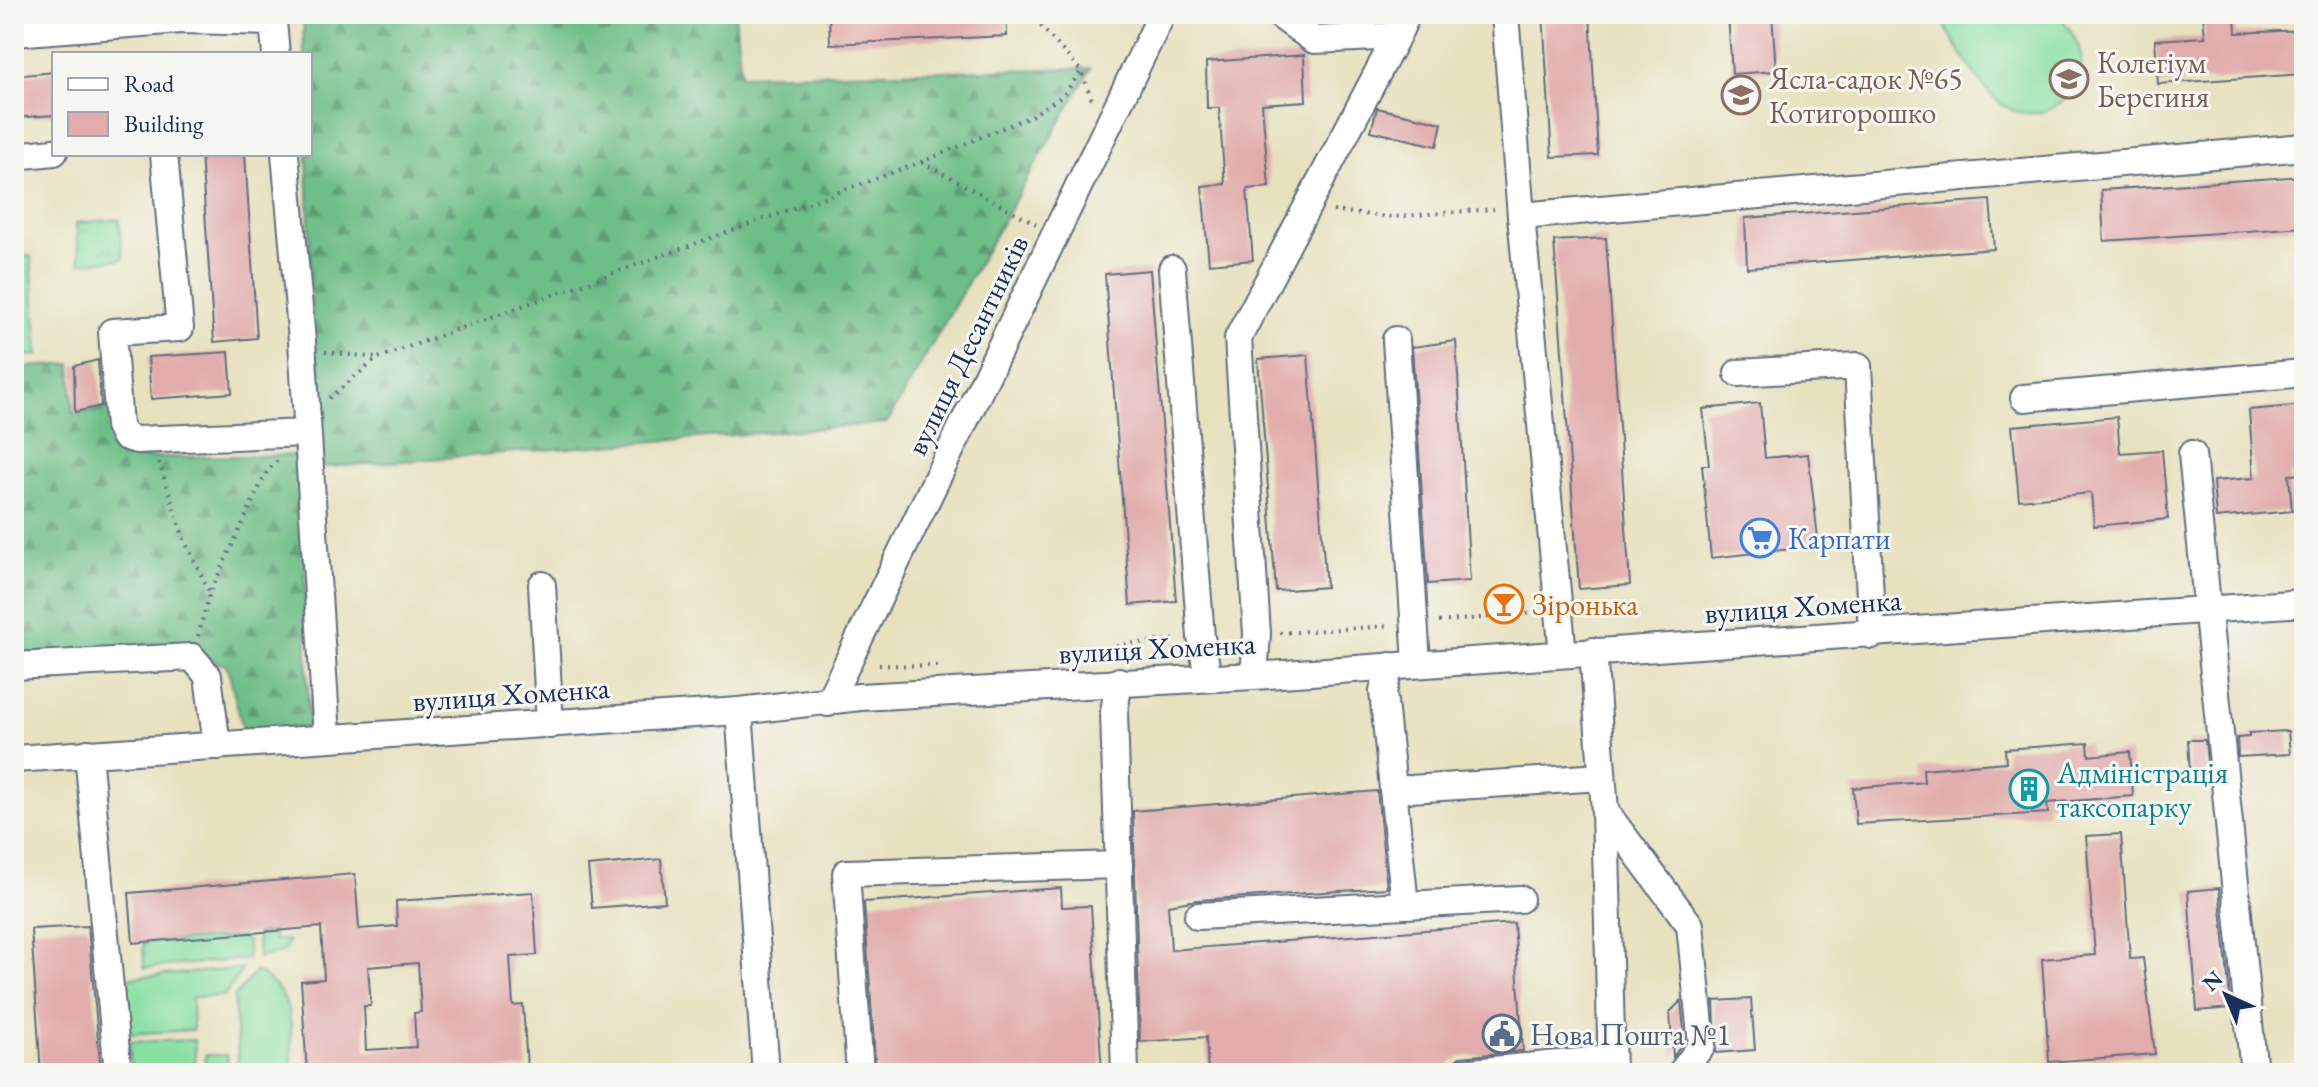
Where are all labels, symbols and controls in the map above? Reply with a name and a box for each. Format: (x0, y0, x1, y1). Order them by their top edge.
place label: Колегіум Берегиня (2097, 43, 2209, 116)
legend (52, 52, 312, 156)
school or university icon: Колегіум Берегиня (2048, 58, 2090, 100)
place label: Ясла-садок №65 Котигорошко (1768, 59, 1963, 132)
text: Road (124, 68, 175, 99)
school or university icon: Ясла-садок №65 Котигорошко (1720, 74, 1762, 116)
text: Building (124, 108, 204, 139)
street label: вулиця Десантників (897, 229, 1037, 461)
supermarket icon: Карпати (1739, 517, 1781, 559)
place label: Карпати (1788, 519, 1891, 558)
street label: вулиця Хоменка (1703, 580, 1903, 632)
bar icon: Зіронька (1483, 583, 1525, 625)
place label: Зіронька (1532, 585, 1638, 624)
street label: вулиця Хоменка (1057, 623, 1257, 673)
street label: вулиця Хоменка (411, 668, 611, 720)
place label: Адміністрація таксопарку (2056, 753, 2228, 826)
building icon: Адміністрація таксопарку (2008, 768, 2050, 810)
north arrow (2186, 955, 2266, 1035)
text: N (2196, 964, 2229, 998)
public building icon: Нова Пошта №1 (1481, 1013, 1523, 1055)
place label: Нова Пошта №1 (1530, 1015, 1731, 1054)

